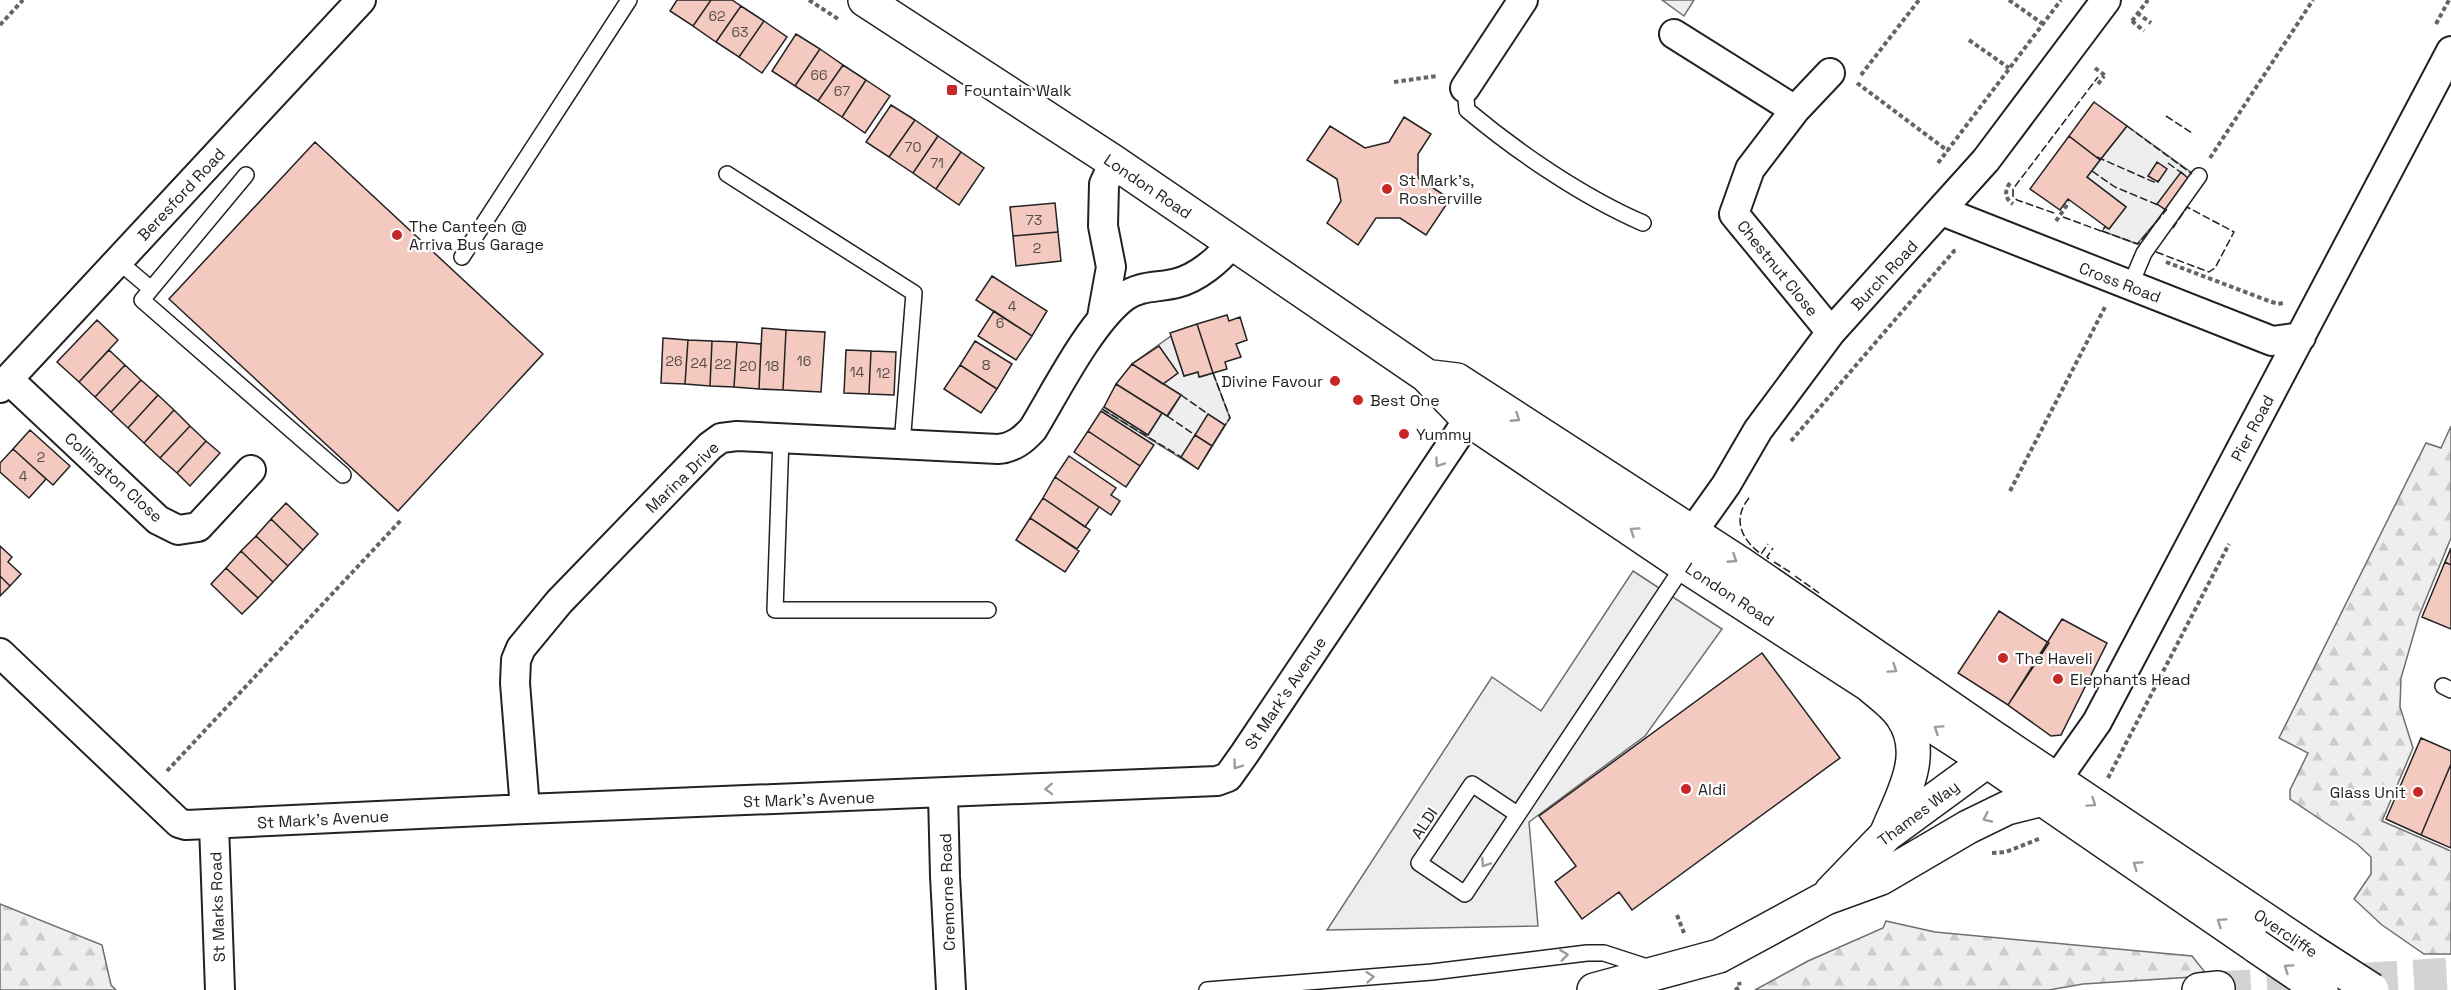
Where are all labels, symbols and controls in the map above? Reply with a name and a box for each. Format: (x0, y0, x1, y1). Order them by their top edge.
house number: 62 (709, 7, 725, 25)
house number: 63 (731, 23, 749, 41)
house number: 66 (810, 66, 828, 84)
place label: Fountain Walk (964, 80, 1072, 101)
house number: 67 (834, 82, 850, 100)
marker: Fountain Walk (945, 83, 959, 97)
house number: 70 (905, 138, 921, 156)
street label: Beresford Road (133, 143, 230, 245)
street label: London Road (1100, 149, 1196, 224)
house number: 71 (930, 154, 944, 172)
place label: St Mark's, Rosherville (1399, 170, 1483, 209)
marker: St Mark's, Rosherville (1380, 182, 1394, 196)
house number: 73 (1026, 211, 1042, 229)
place label: The Canteen @ Arriva Bus Garage (409, 216, 544, 255)
street label: Chestnut Close (1732, 216, 1823, 321)
marker: The Canteen @ Arriva Bus Garage (390, 228, 404, 242)
street label: Burch Road (1846, 236, 1922, 315)
house number: 2 (1033, 239, 1041, 257)
street label: Cross Road (2076, 257, 2164, 308)
house number: 4 (1008, 297, 1017, 315)
house number: 6 (996, 314, 1004, 332)
house number: 26 (665, 352, 683, 370)
house number: 16 (797, 352, 811, 370)
house number: 24 (691, 354, 708, 372)
house number: 22 (715, 355, 731, 373)
house number: 8 (982, 356, 991, 374)
house number: 20 (739, 357, 757, 375)
house number: 18 (765, 357, 780, 375)
house number: 14 (850, 363, 865, 381)
house number: 12 (876, 364, 890, 382)
place label: Divine Favour (1221, 371, 1323, 392)
marker: Divine Favour (1328, 374, 1342, 388)
place label: Best One (1370, 390, 1440, 411)
street label: Pier Road (2226, 391, 2279, 465)
marker: Best One (1351, 393, 1365, 407)
one-way arrow (1510, 411, 1520, 423)
place label: Yummy (1416, 424, 1472, 445)
marker: Yummy (1397, 427, 1411, 441)
street label: Collington Close (60, 428, 167, 527)
street label: Marina Drive (641, 437, 724, 518)
house number: 2 (37, 448, 45, 466)
one-way arrow (1435, 456, 1446, 467)
house number: 4 (19, 467, 28, 485)
one-way arrow (1629, 527, 1640, 538)
one-way arrow (1726, 552, 1737, 563)
street label: London Road (1681, 558, 1778, 631)
street label: St Mark's Avenue (1240, 633, 1331, 754)
place label: The Haveli (2015, 648, 2093, 669)
marker: The Haveli (1996, 651, 2010, 665)
one-way arrow (1887, 662, 1898, 673)
place label: Elephants Head (2070, 669, 2190, 690)
marker: Elephants Head (2051, 672, 2065, 686)
one-way arrow (1934, 725, 1945, 736)
one-way arrow (1233, 758, 1244, 769)
street label: Thames Way (1873, 776, 1963, 851)
place label: Aldi (1698, 779, 1726, 800)
marker: Aldi (1679, 782, 1693, 796)
place label: Glass Unit (2330, 782, 2406, 803)
one-way arrow (1045, 783, 1054, 796)
marker: Glass Unit (2411, 785, 2425, 799)
street label: St Mark's Avenue (743, 787, 875, 812)
one-way arrow (2086, 796, 2096, 808)
street label: ALDI (1406, 804, 1442, 843)
street label: St Mark's Avenue (257, 806, 389, 833)
one-way arrow (1983, 810, 1994, 822)
street label: Cremorne Road (935, 833, 960, 951)
street label: St Marks Road (205, 851, 230, 963)
one-way arrow (1481, 856, 1492, 867)
one-way arrow (2133, 861, 2144, 872)
street label: Overcliffe (2250, 904, 2322, 963)
one-way arrow (2216, 918, 2227, 929)
one-way arrow (1559, 949, 1569, 962)
one-way arrow (2284, 964, 2295, 975)
one-way arrow (1366, 971, 1375, 984)

